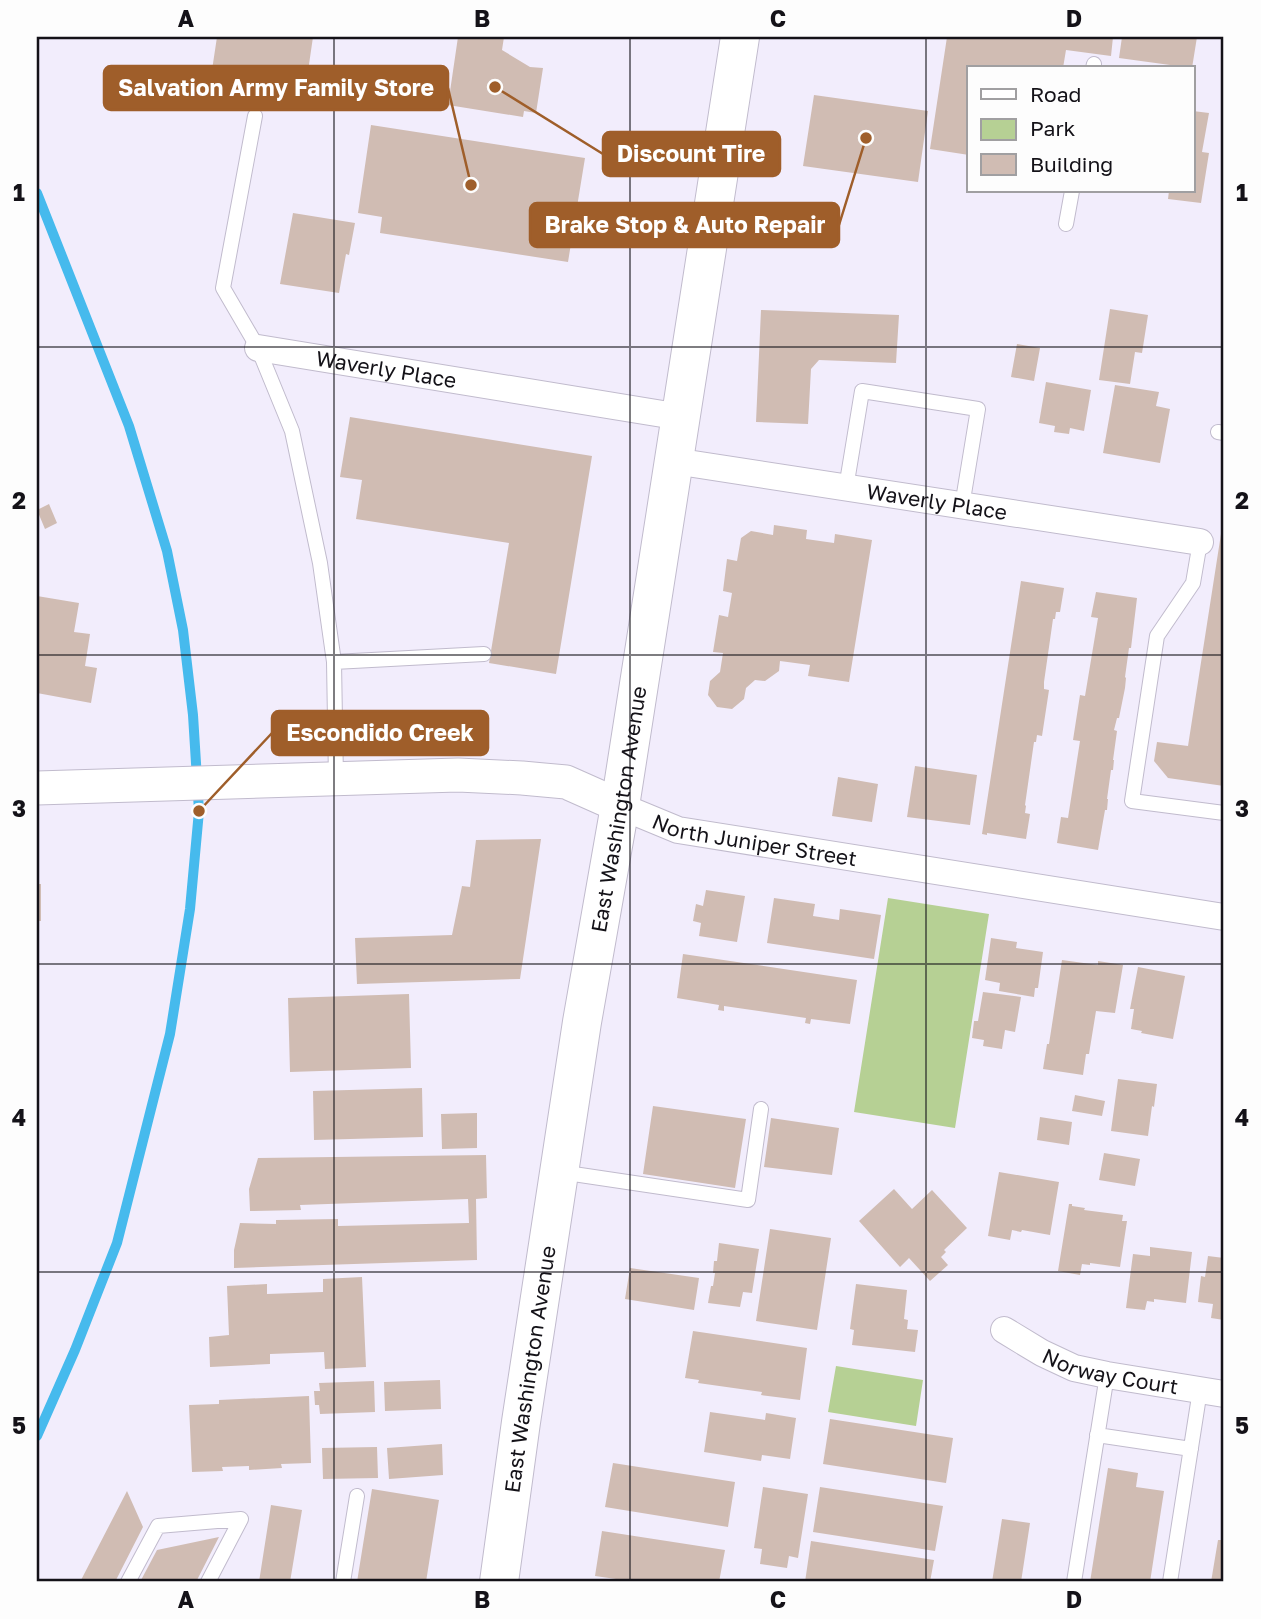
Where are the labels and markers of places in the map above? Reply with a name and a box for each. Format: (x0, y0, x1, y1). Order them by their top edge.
callout: Salvation Army Family Store (104, 66, 448, 110)
callout: Discount Tire (603, 132, 780, 176)
callout: Brake Stop & Auto Repair (530, 203, 839, 247)
callout: Escondido Creek (272, 711, 488, 755)

